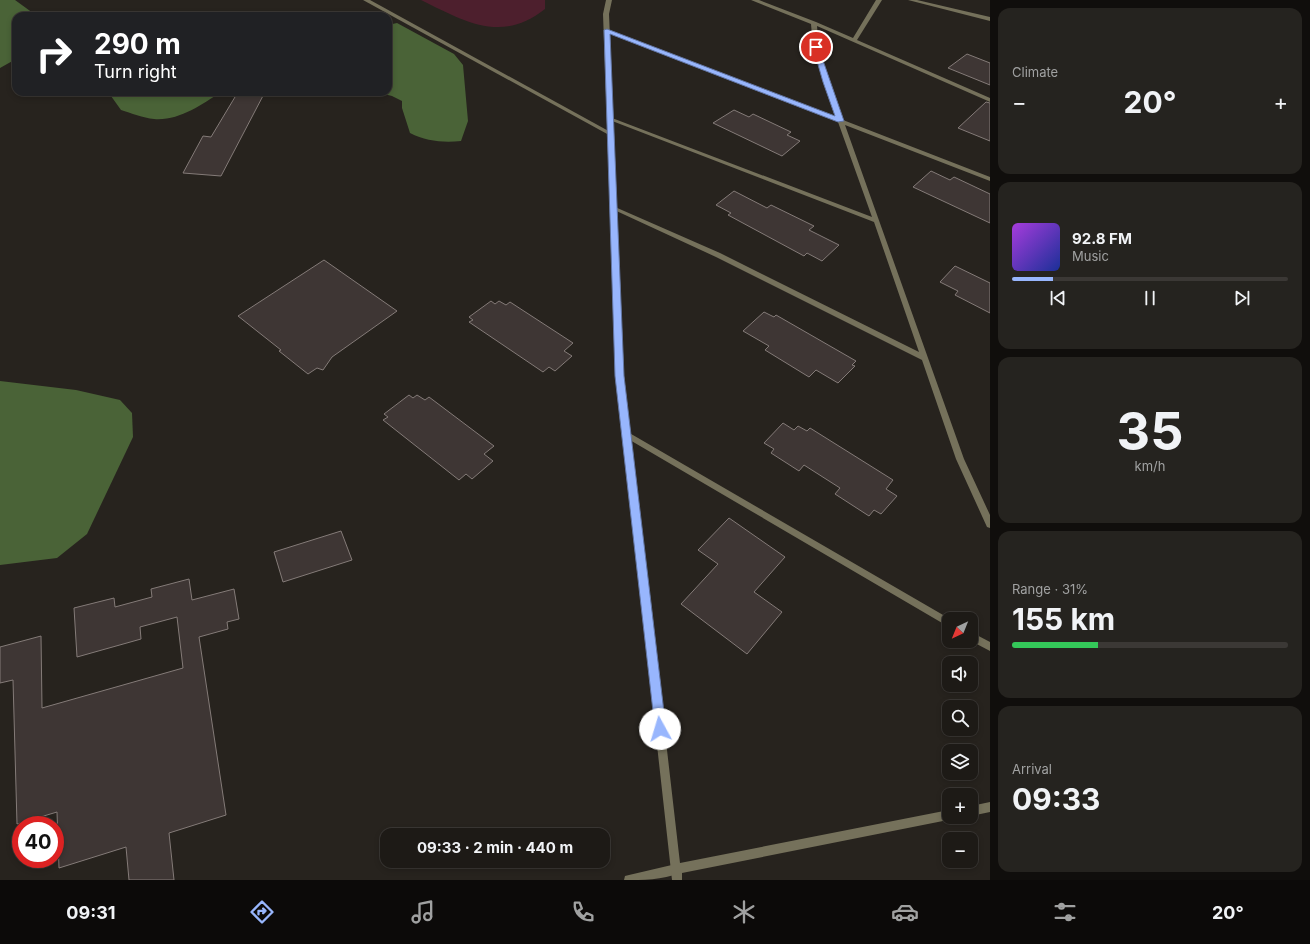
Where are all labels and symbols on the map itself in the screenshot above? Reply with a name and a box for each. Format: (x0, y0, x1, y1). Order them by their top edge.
pin (799, 30, 833, 64)
north arrow (942, 612, 978, 648)
position arrow (639, 708, 681, 750)
speed limit sign: 40 (12, 816, 64, 868)

